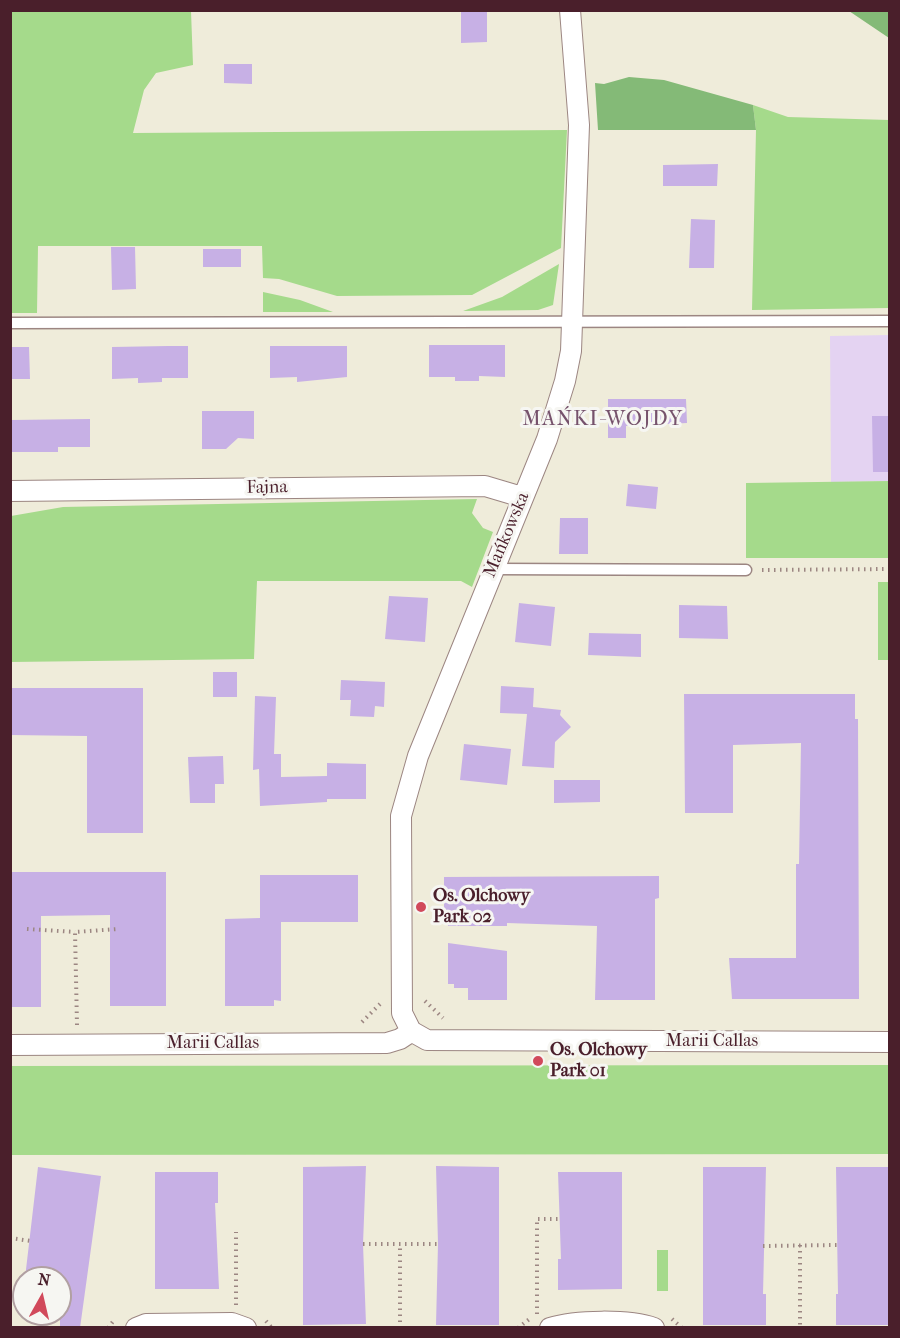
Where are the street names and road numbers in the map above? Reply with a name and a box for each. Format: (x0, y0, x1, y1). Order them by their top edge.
street label: Fajna (246, 477, 288, 499)
street label: Mańkowska (479, 489, 535, 581)
street label: Marii Callas (666, 1031, 758, 1053)
street label: Marii Callas (167, 1033, 259, 1055)

